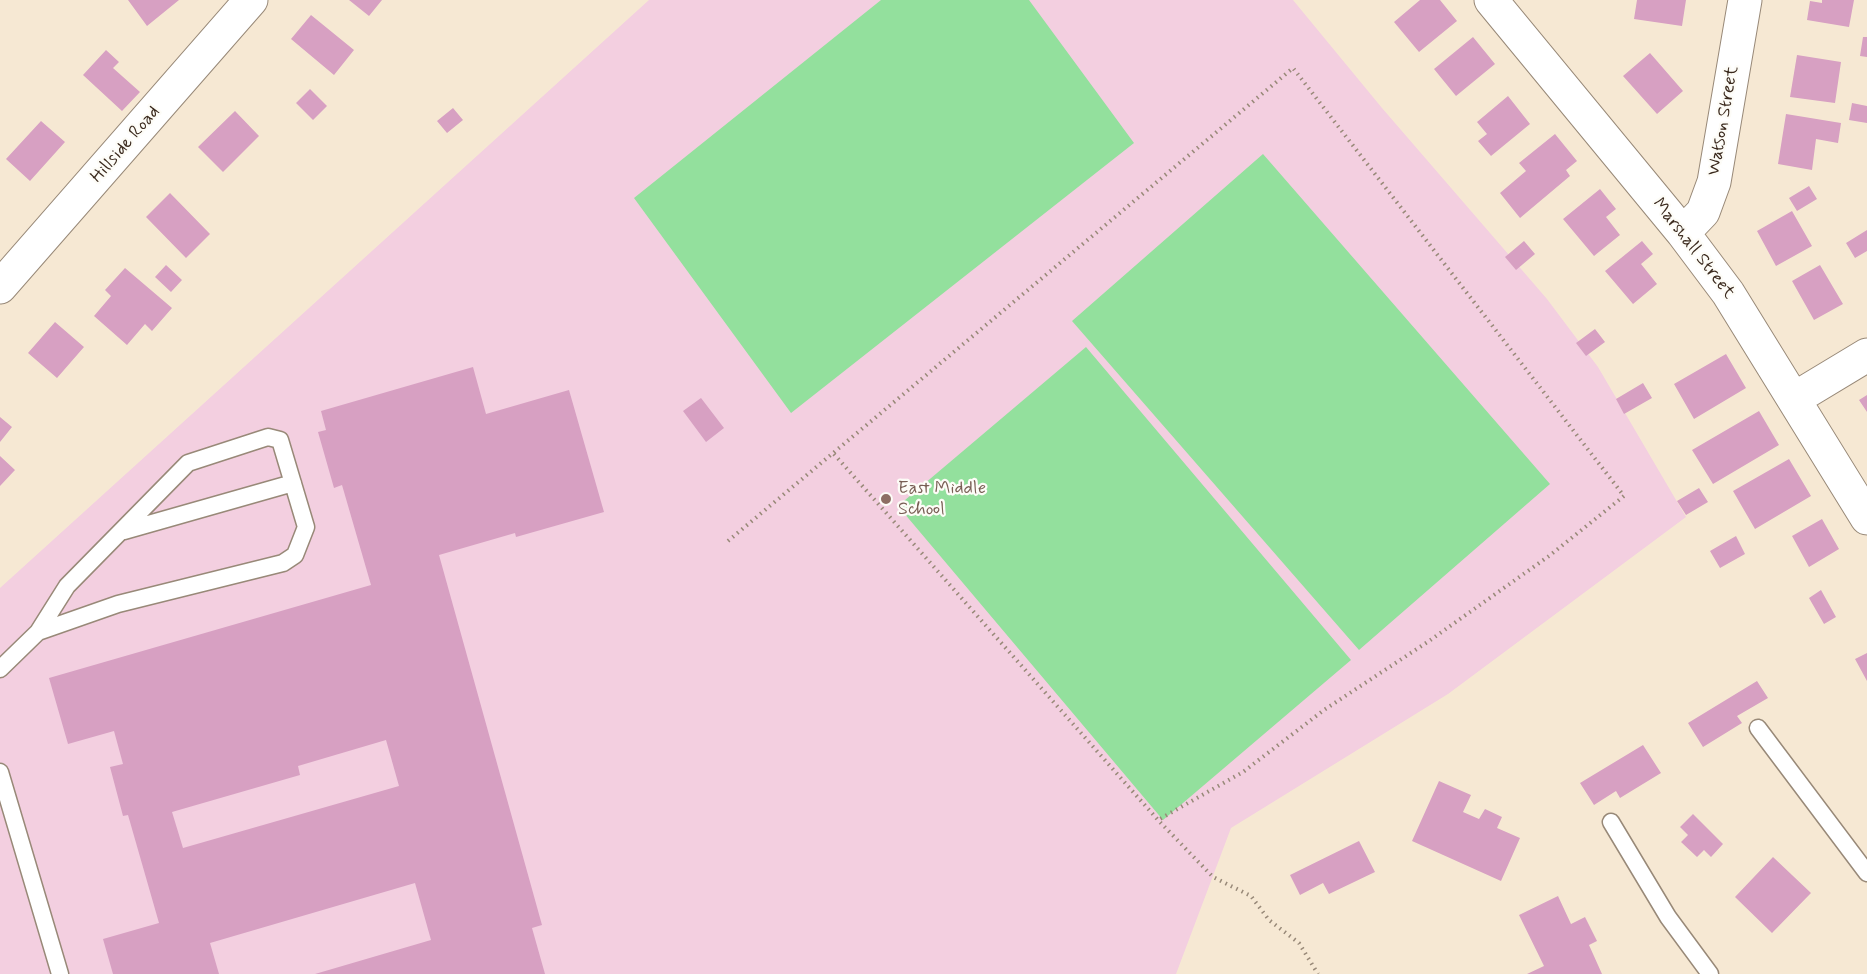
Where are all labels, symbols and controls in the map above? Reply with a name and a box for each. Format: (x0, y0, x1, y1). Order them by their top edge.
street label: Watson Street (1704, 64, 1744, 178)
street label: Hillside Road (87, 102, 165, 188)
street label: Marshall Street (1647, 194, 1739, 304)
place label: East Middle School (898, 478, 986, 520)
marker: East Middle School (879, 492, 893, 506)

